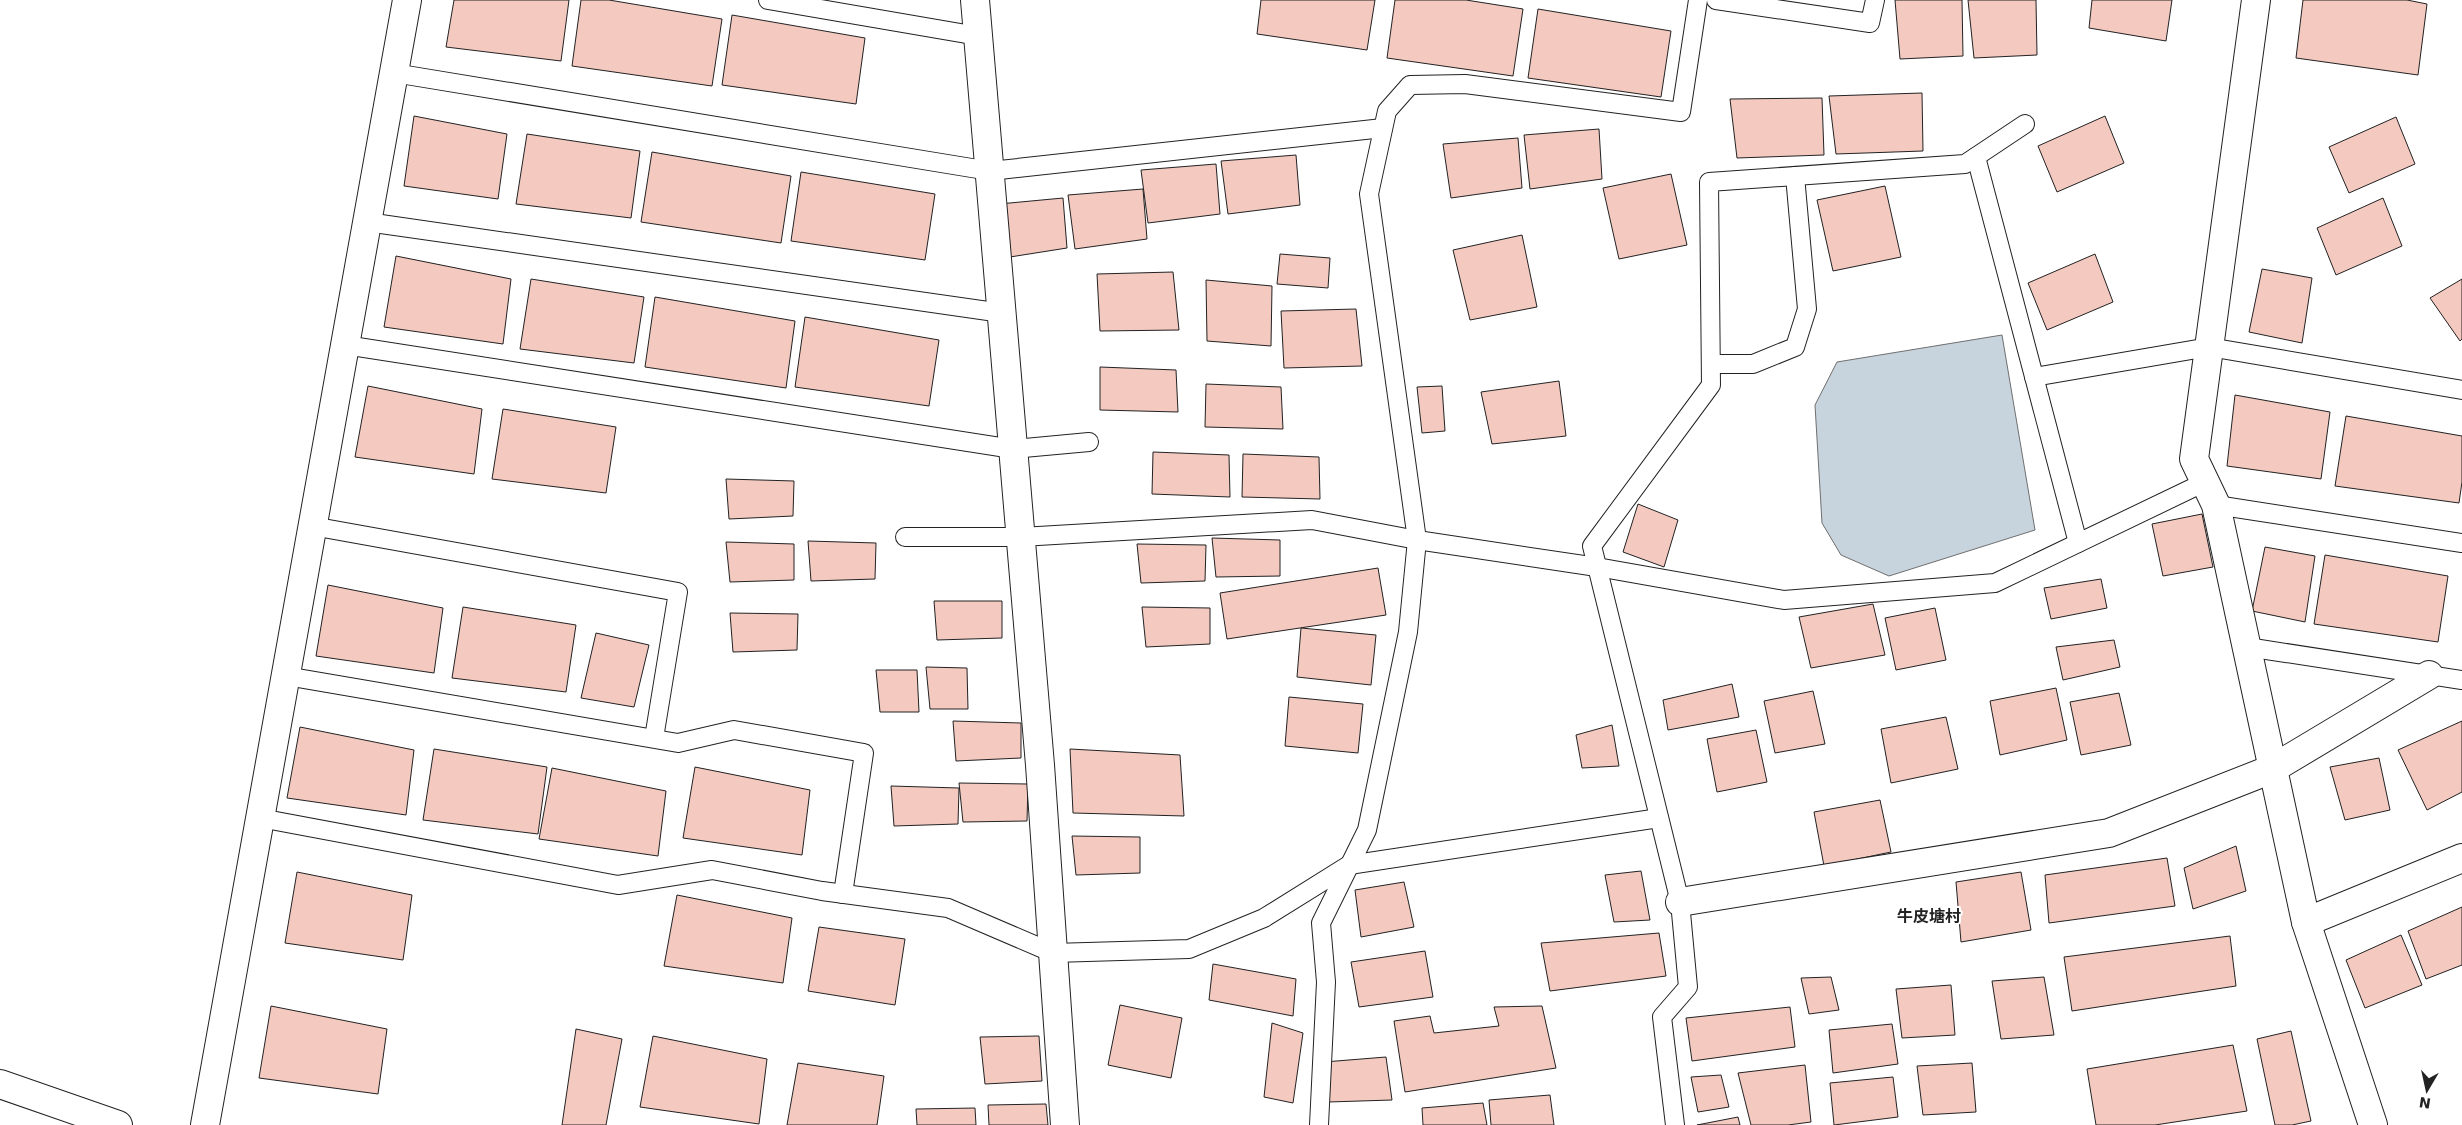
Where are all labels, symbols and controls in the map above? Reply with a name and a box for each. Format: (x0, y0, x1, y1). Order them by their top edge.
district label: 牛皮塘村 (1897, 907, 1961, 926)
north arrow (2402, 1065, 2452, 1115)
text: N (2418, 1094, 2432, 1112)

